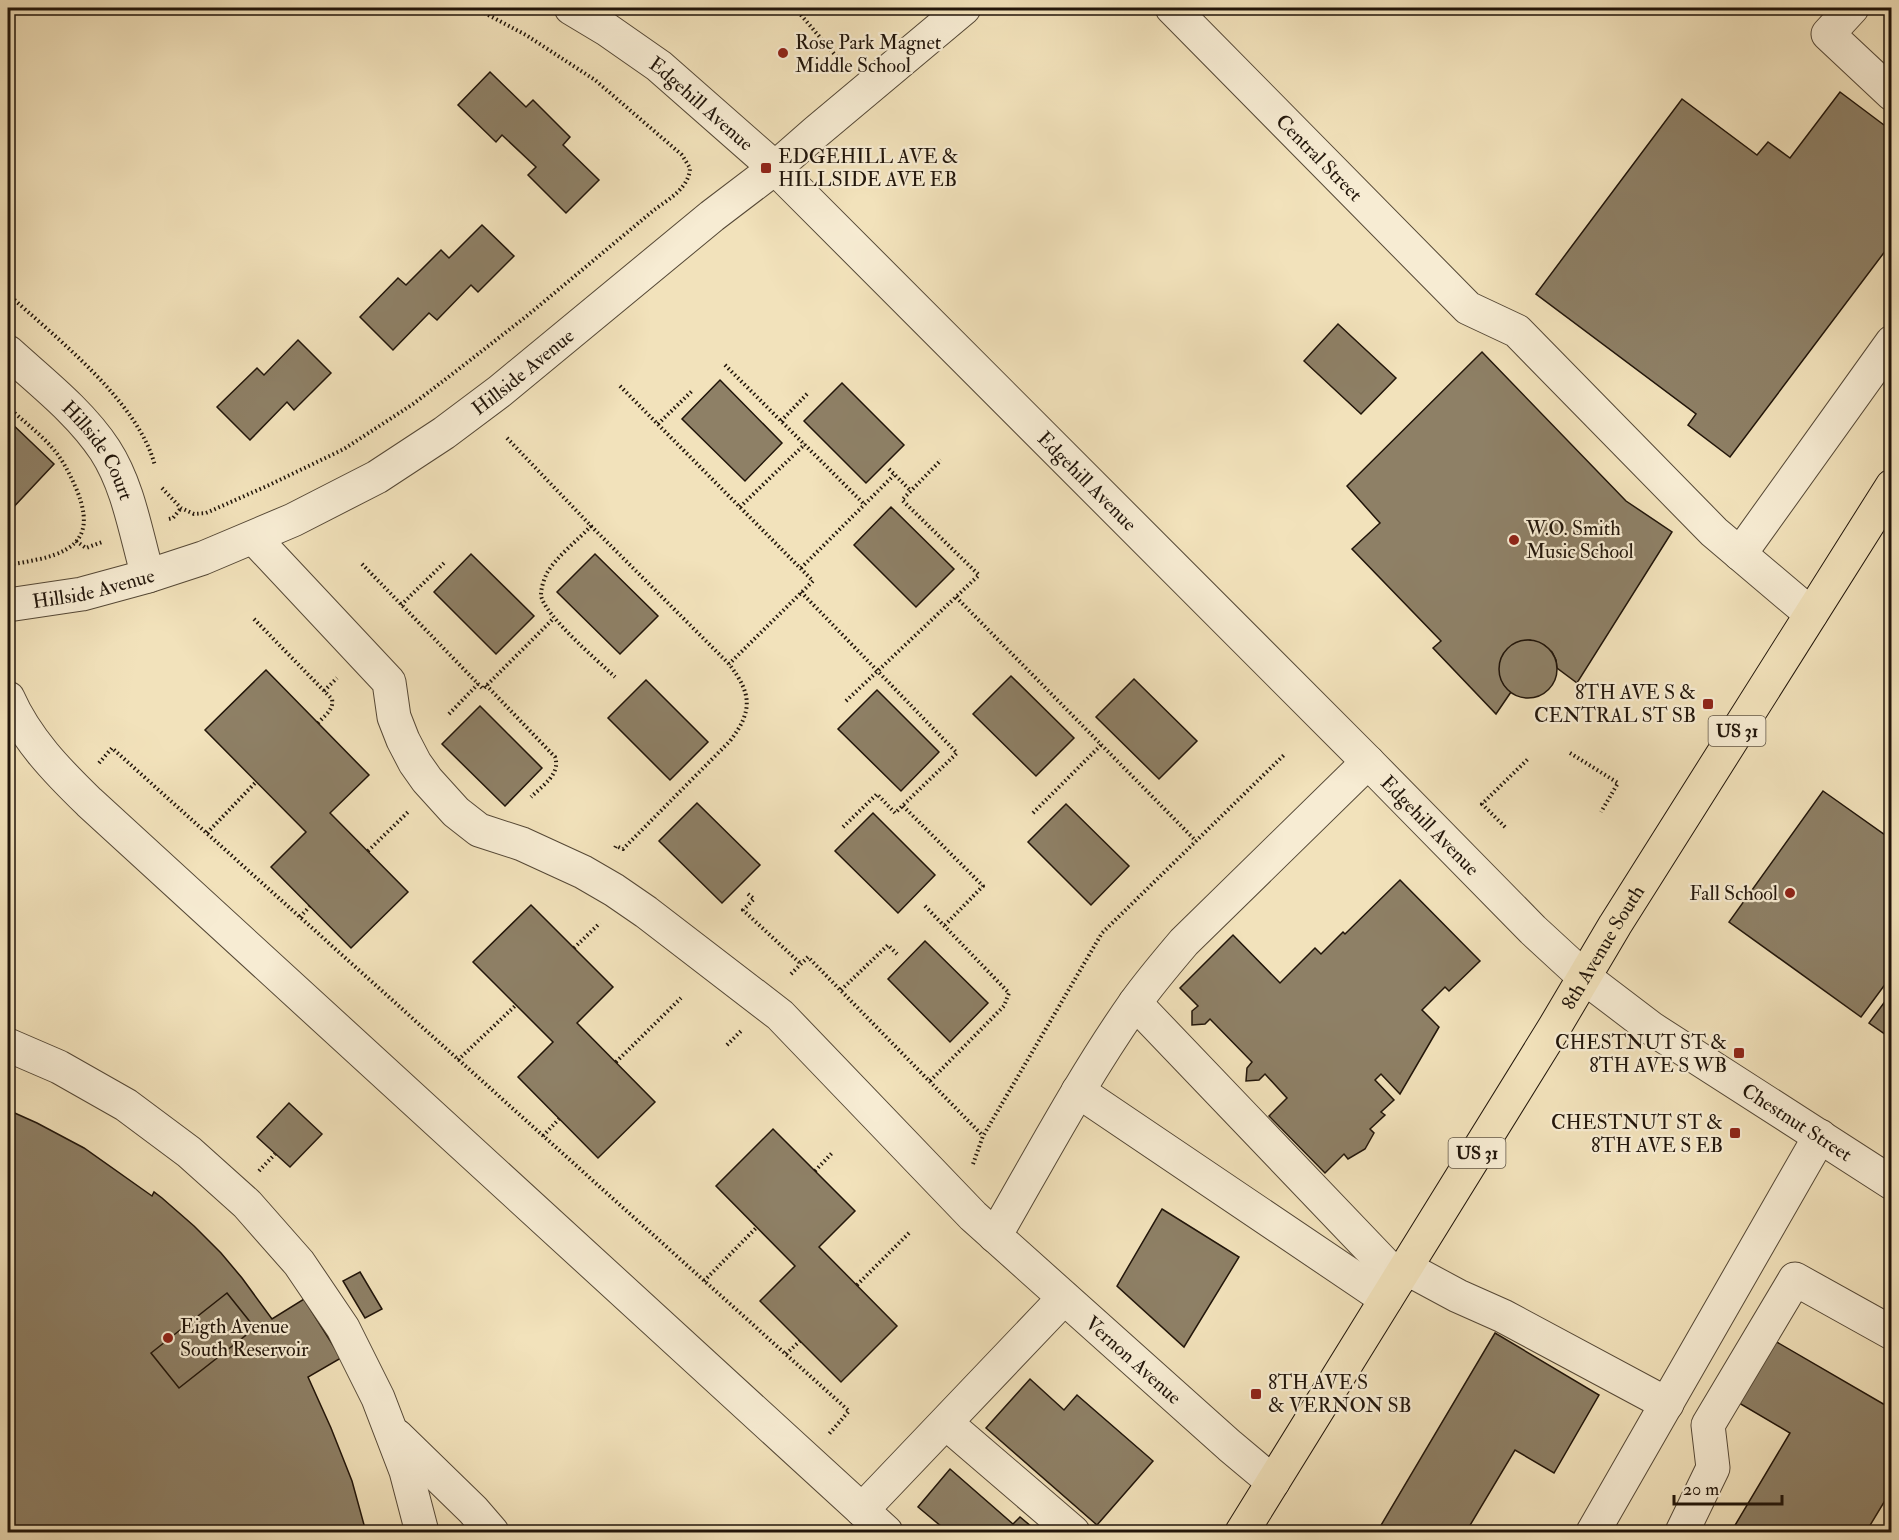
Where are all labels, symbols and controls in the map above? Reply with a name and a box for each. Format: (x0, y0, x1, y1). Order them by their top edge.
place label: Rose Park Magnet Middle School (795, 30, 942, 78)
marker: Rose Park Magnet Middle School (776, 46, 790, 60)
street label: Edgehill Avenue (644, 51, 758, 156)
street label: Central Street (1271, 109, 1368, 207)
place label: EDGEHILL AVE & HILLSIDE AVE EB (778, 144, 959, 192)
marker: EDGEHILL AVE & HILLSIDE AVE EB (759, 161, 773, 175)
street label: Hillside Avenue (467, 323, 579, 421)
street label: Hillside Court (56, 395, 139, 504)
street label: Edgehill Avenue (1032, 426, 1142, 536)
place label: W.O. Smith Music School (1525, 516, 1634, 564)
marker: W.O. Smith Music School (1507, 533, 1521, 547)
street label: Hillside Avenue (31, 563, 158, 614)
place label: 8TH AVE S & CENTRAL ST SB (1534, 680, 1696, 728)
marker: 8TH AVE S & CENTRAL ST SB (1701, 697, 1715, 711)
road number: US 31 (1708, 716, 1766, 746)
street label: Edgehill Avenue (1375, 770, 1485, 881)
street label: 8th Avenue South (1556, 880, 1650, 1014)
place label: Fall School (1689, 881, 1778, 906)
marker: Fall School (1783, 886, 1797, 900)
place label: CHESTNUT ST & 8TH AVE S WB (1555, 1030, 1727, 1078)
marker: CHESTNUT ST & 8TH AVE S WB (1732, 1046, 1746, 1060)
street label: Chestnut Street (1737, 1078, 1857, 1167)
place label: CHESTNUT ST & 8TH AVE S EB (1551, 1110, 1723, 1158)
marker: CHESTNUT ST & 8TH AVE S EB (1728, 1126, 1742, 1140)
road number: US 31 (1448, 1138, 1506, 1168)
street label: Vernon Avenue (1080, 1311, 1187, 1410)
place label: Eigth Avenue South Reservoir (180, 1314, 309, 1362)
marker: Eigth Avenue South Reservoir (161, 1331, 175, 1345)
place label: 8TH AVE S & VERNON SB (1268, 1370, 1412, 1418)
marker: 8TH AVE S & VERNON SB (1249, 1387, 1263, 1401)
scale bar (1674, 1468, 1782, 1506)
text: 20 m (1683, 1478, 1719, 1501)

